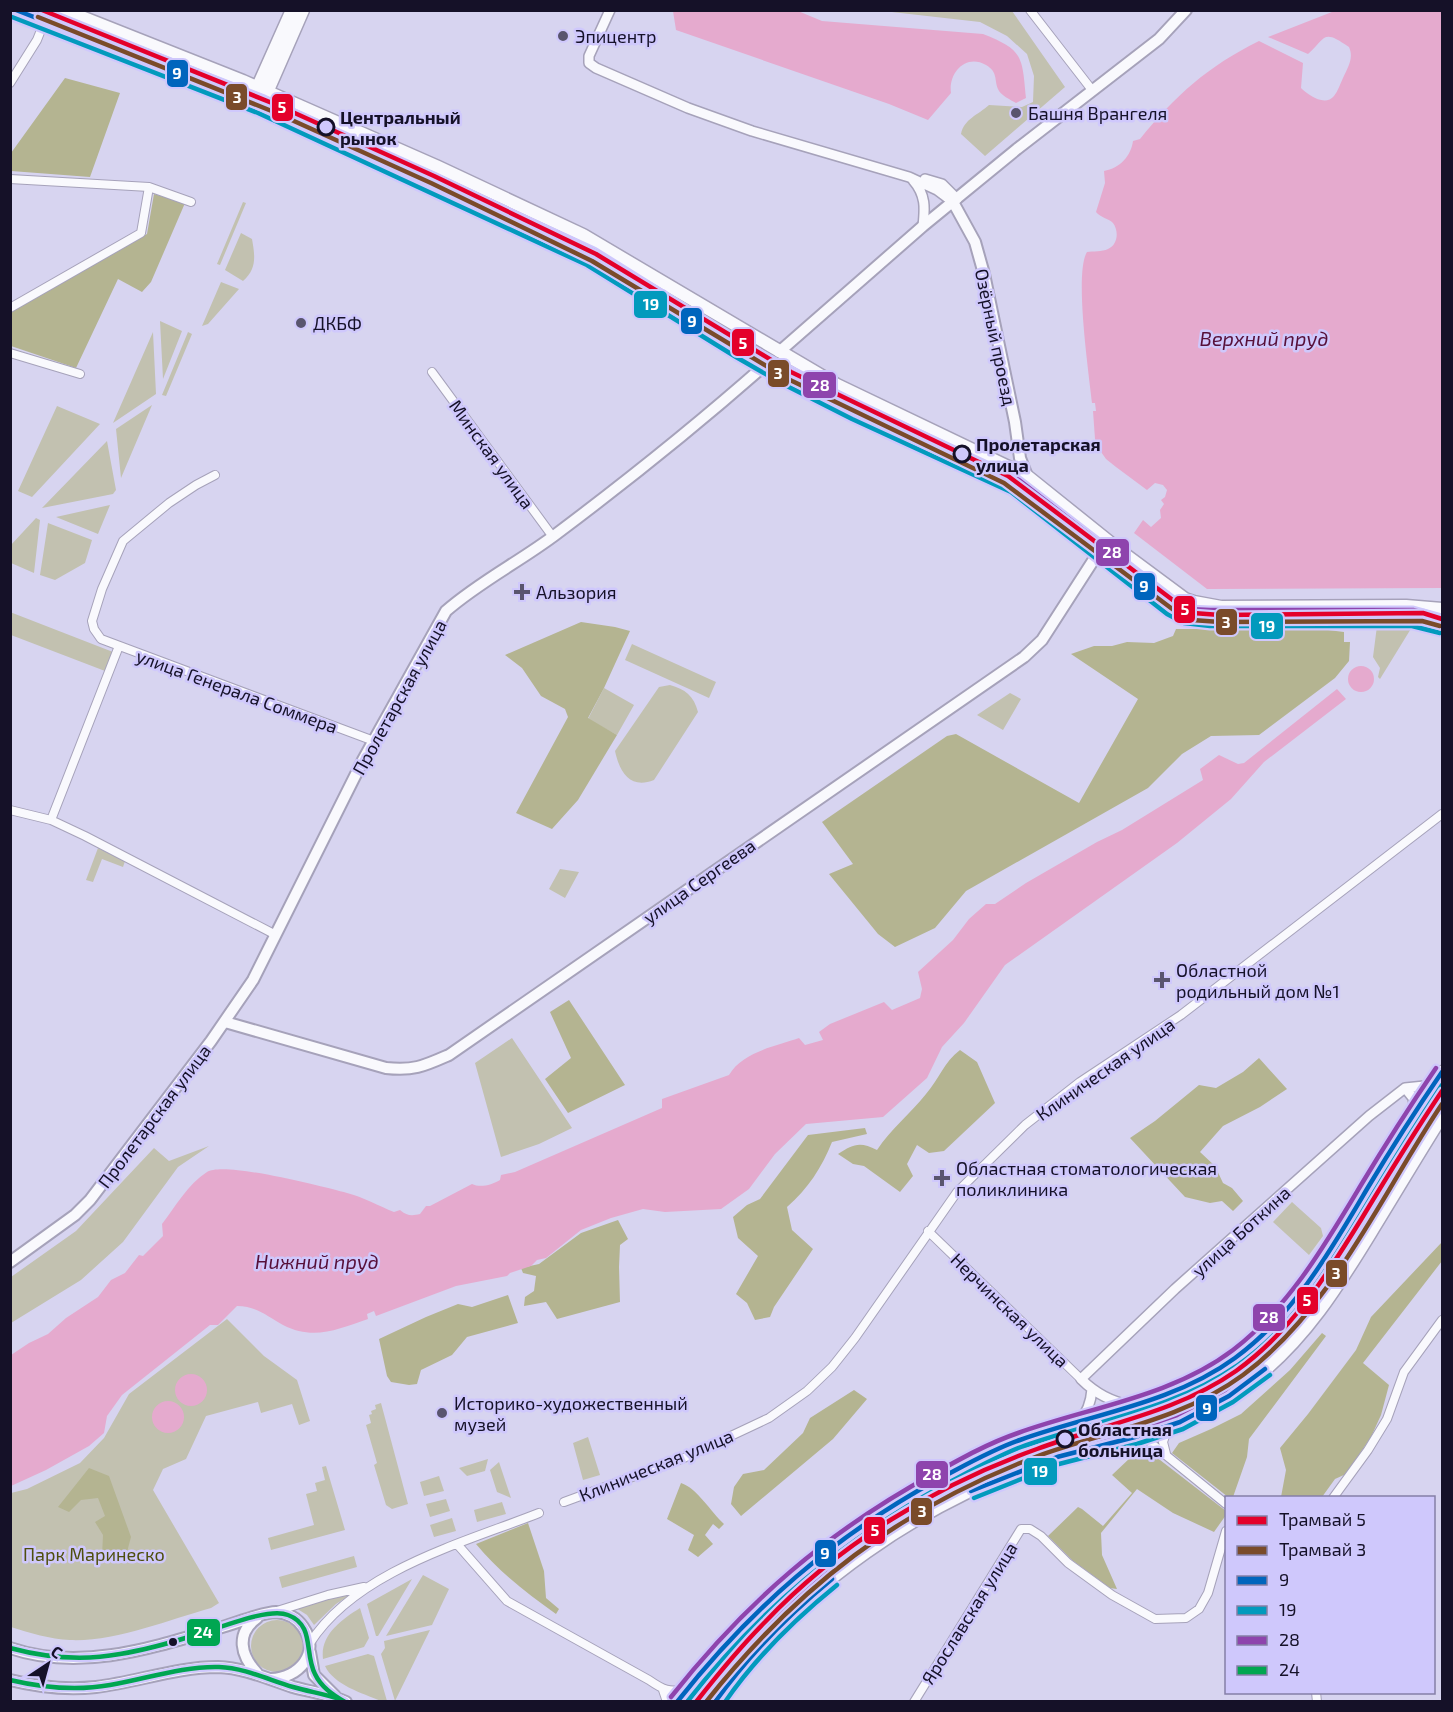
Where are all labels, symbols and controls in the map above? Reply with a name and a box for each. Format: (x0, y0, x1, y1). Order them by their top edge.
place label: Эпицентр (575, 25, 656, 47)
marker: Эпицентр (556, 29, 570, 43)
line badge: 9 (166, 59, 189, 88)
text: 9 (172, 63, 182, 82)
line badge: 3 (225, 83, 248, 111)
text: 3 (232, 87, 242, 106)
line badge: 5 (271, 93, 294, 122)
text: 5 (278, 97, 287, 116)
place label: Башня Врангеля (1028, 102, 1167, 124)
place label: Центральный рынок (340, 106, 461, 149)
marker: Башня Врангеля (1009, 106, 1023, 120)
marker: Центральный рынок (317, 118, 335, 136)
street label: Озёрный проезд (971, 267, 1021, 407)
line badge: 19 (633, 290, 668, 319)
text: 19 (643, 294, 659, 313)
line badge: 9 (680, 307, 703, 335)
text: 9 (687, 311, 697, 330)
place label: ДКБФ (313, 312, 362, 334)
marker: ДКБФ (294, 316, 308, 330)
water label: Верхний пруд (1200, 326, 1328, 350)
line badge: 5 (731, 328, 755, 357)
text: 5 (739, 333, 748, 352)
line badge: 3 (767, 359, 790, 388)
text: 3 (773, 363, 783, 382)
line badge: 28 (802, 371, 837, 399)
text: 28 (810, 375, 830, 394)
street label: Минская улица (445, 395, 539, 513)
place label: Пролетарская улица (976, 433, 1101, 476)
marker: Пролетарская улица (953, 445, 971, 463)
line badge: 28 (1095, 538, 1130, 567)
text: 28 (1102, 542, 1122, 561)
line badge: 9 (1133, 572, 1156, 601)
text: 9 (1139, 576, 1149, 595)
place label: Альзория (536, 581, 617, 603)
marker: Альзория (513, 583, 531, 601)
line badge: 5 (1173, 595, 1196, 624)
text: 5 (1181, 599, 1190, 618)
line badge: 3 (1215, 608, 1238, 636)
text: 3 (1221, 612, 1231, 631)
line badge: 19 (1250, 612, 1284, 640)
street label: Пролетарская улица (347, 616, 451, 778)
text: 19 (1259, 616, 1275, 635)
street label: улица Генерала Соммера (133, 644, 341, 738)
street label: улица Сергеева (639, 834, 759, 928)
place label: Областной родильный дом №1 (1176, 959, 1340, 1002)
marker: Областной родильный дом №1 (1153, 971, 1171, 989)
street label: Клиническая улица (1031, 1013, 1179, 1125)
street label: Пролетарская улица (93, 1040, 215, 1192)
place label: Областная стоматологическая поликлиника (956, 1157, 1217, 1200)
marker: Областная стоматологическая поликлиника (933, 1169, 951, 1187)
street label: улица Боткина (1187, 1181, 1295, 1281)
street label: Нерчинская улица (946, 1248, 1074, 1372)
water label: Нижний пруд (255, 1249, 379, 1273)
line badge: 3 (1325, 1259, 1348, 1288)
text: 3 (1331, 1263, 1341, 1282)
line badge: 5 (1296, 1286, 1319, 1315)
text: 5 (1303, 1290, 1312, 1309)
line badge: 28 (1252, 1303, 1286, 1332)
text: 28 (1259, 1307, 1279, 1326)
place label: Историко-художественный музей (454, 1392, 688, 1435)
line badge: 9 (1195, 1394, 1218, 1422)
text: 9 (1202, 1398, 1212, 1417)
marker: Историко-художественный музей (435, 1406, 449, 1420)
place label: Областная больница (1078, 1418, 1172, 1461)
street label: Клиническая улица (576, 1424, 736, 1506)
marker: Областная больница (1056, 1430, 1074, 1448)
line badge: 19 (1023, 1457, 1058, 1486)
line badge: 28 (915, 1460, 949, 1489)
text: 19 (1032, 1461, 1048, 1480)
text: 28 (922, 1464, 942, 1483)
legend (1225, 1496, 1435, 1694)
line badge: 3 (910, 1497, 933, 1526)
text: 3 (917, 1501, 927, 1520)
text: Трамвай 5 (1279, 1508, 1366, 1530)
line badge: 5 (863, 1516, 886, 1545)
text: 5 (871, 1520, 880, 1539)
street label: Ярославская улица (916, 1538, 1022, 1688)
text: Трамвай 3 (1279, 1538, 1366, 1560)
line badge: 9 (814, 1539, 837, 1568)
park label: Парк Маринеско (23, 1543, 165, 1565)
text: 9 (820, 1543, 830, 1562)
text: 9 (1279, 1568, 1289, 1590)
text: 19 (1279, 1598, 1296, 1620)
line badge: 24 (186, 1618, 221, 1647)
text: 24 (193, 1622, 213, 1641)
text: 28 (1279, 1628, 1300, 1650)
north arrow (18, 1634, 78, 1694)
unlabelled marker (167, 1636, 179, 1648)
text: С (48, 1641, 67, 1662)
text: 24 (1279, 1658, 1300, 1680)

